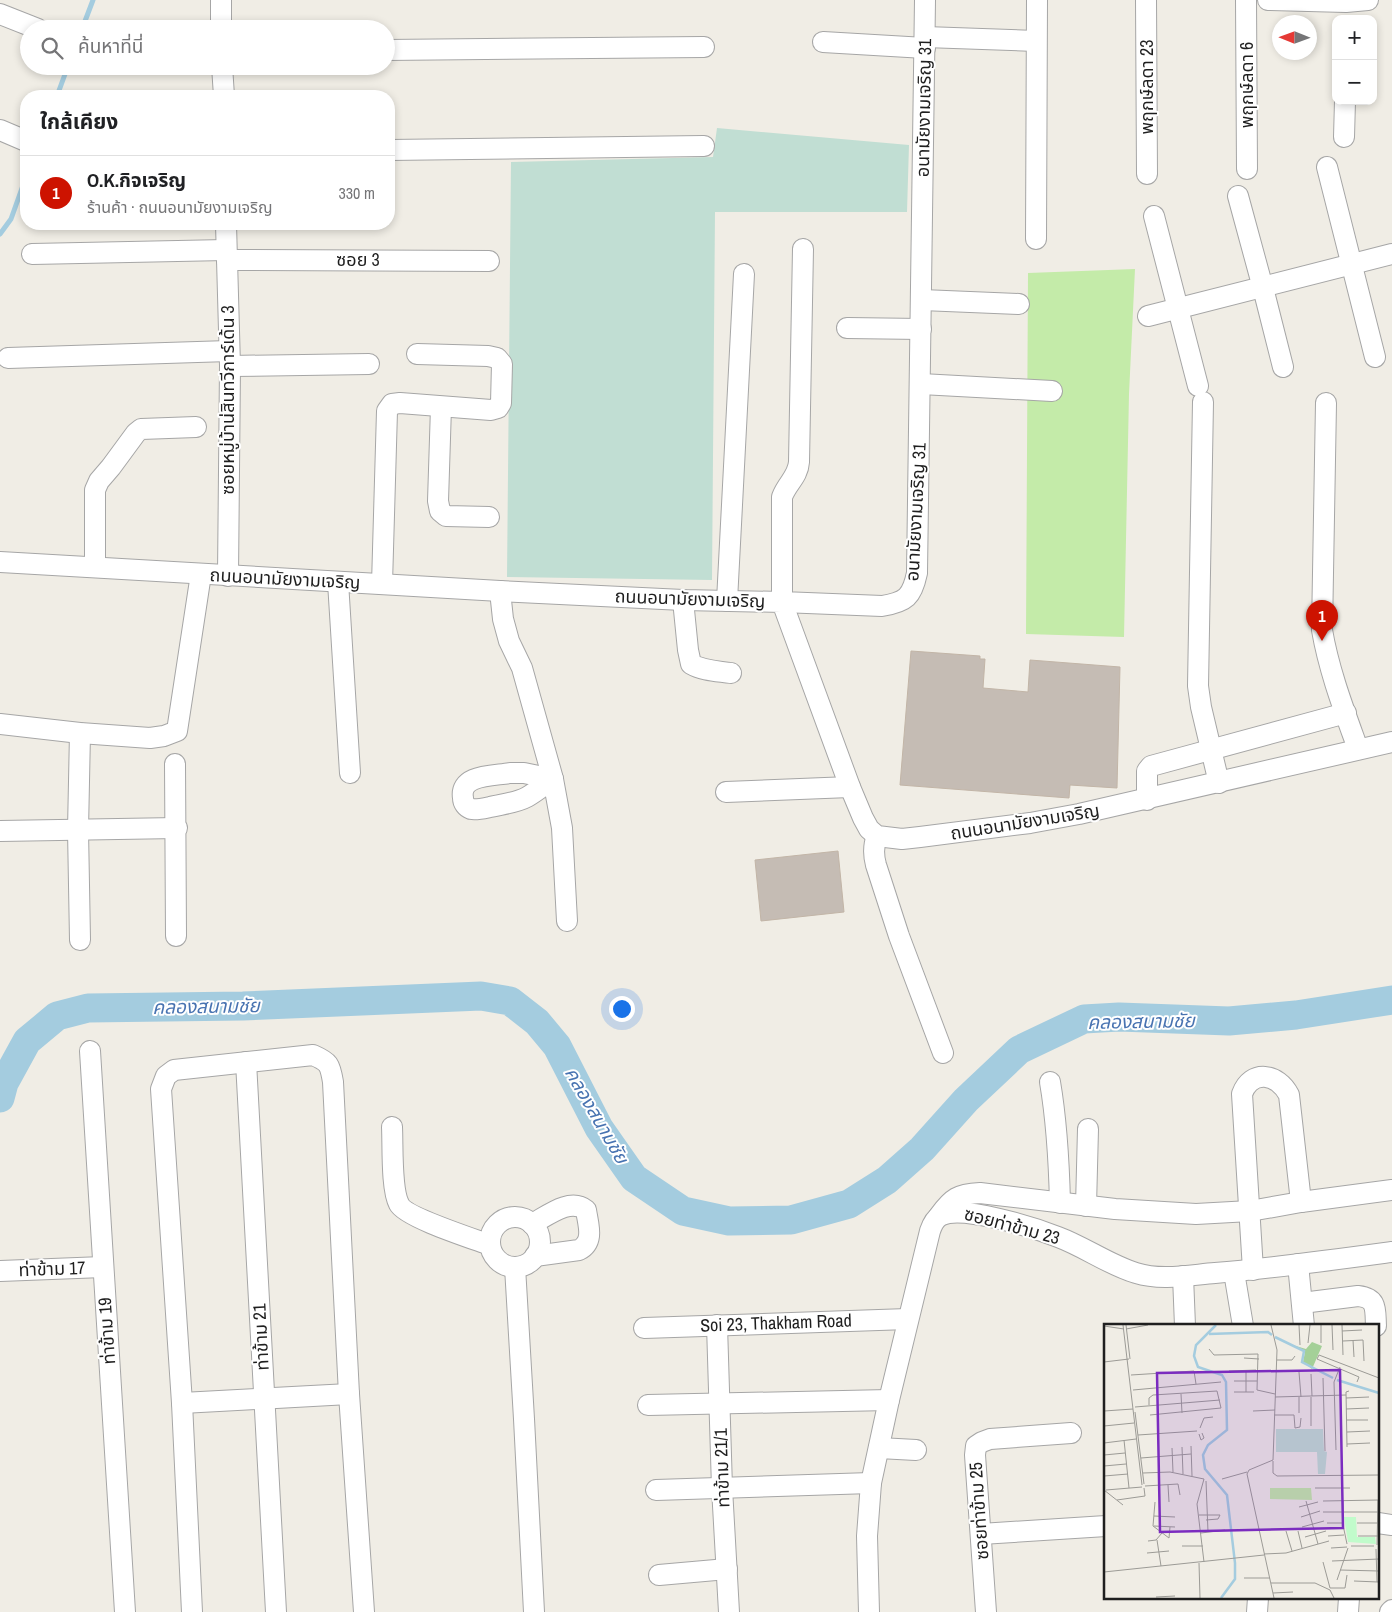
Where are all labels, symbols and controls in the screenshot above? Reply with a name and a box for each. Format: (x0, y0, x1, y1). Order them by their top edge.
north arrow (1272, 15, 1317, 60)
map controls (1332, 15, 1377, 105)
button: + (1332, 15, 1377, 60)
search box (20, 20, 395, 75)
text: ค้นหาที่นี่ (78, 33, 143, 59)
icon: search (38, 34, 66, 62)
street label: อนามัยงามเจริญ 31 (910, 38, 937, 177)
street label: พฤกษ์ลดา 23 (1134, 40, 1159, 134)
street label: พฤกษ์ลดา 6 (1234, 42, 1259, 128)
button: − (1332, 60, 1377, 105)
text: ใกล้เคียง (40, 107, 118, 136)
text: O.K.กิจเจริญ (87, 167, 186, 193)
text: 1 (52, 182, 60, 204)
text: 330 m (339, 182, 375, 204)
text: ร้านค้า · ถนนอนามัยงามเจริญ (87, 196, 272, 218)
street label: ซอย 3 (336, 247, 380, 272)
street label: ซอยหมู่บ้าน่สินทวีการ์เด้น 3 (215, 305, 240, 495)
street label: อนามัยงามเจริญ 31 (899, 441, 932, 582)
street label: ถนนอนามัยงามเจริญ (209, 562, 361, 595)
street label: ถนนอนามัยงามเจริญ (614, 583, 766, 614)
pin: 1 (1306, 600, 1338, 641)
street label: ถนนอนามัยงามเจริญ (948, 797, 1101, 846)
water label: คลองสนามชัย (152, 992, 262, 1020)
your location (609, 996, 635, 1022)
water label: คลองสนามชัย (1087, 1007, 1197, 1035)
water label: คลองสนามชัย (559, 1062, 636, 1169)
street label: ซอยท่าข้าม 23 (962, 1201, 1063, 1250)
street label: ท่าข้าม 17 (18, 1255, 86, 1282)
street label: ท่าข้าม 19 (92, 1297, 121, 1365)
street label: ท่าข้าม 21 (246, 1302, 275, 1371)
street label: Soi 23, Thakham Road (700, 1307, 852, 1338)
inset map (1104, 1324, 1380, 1600)
street label: ท่าข้าม 21/1 (708, 1427, 735, 1508)
street label: ซอยท่าข้าม 25 (963, 1461, 994, 1561)

